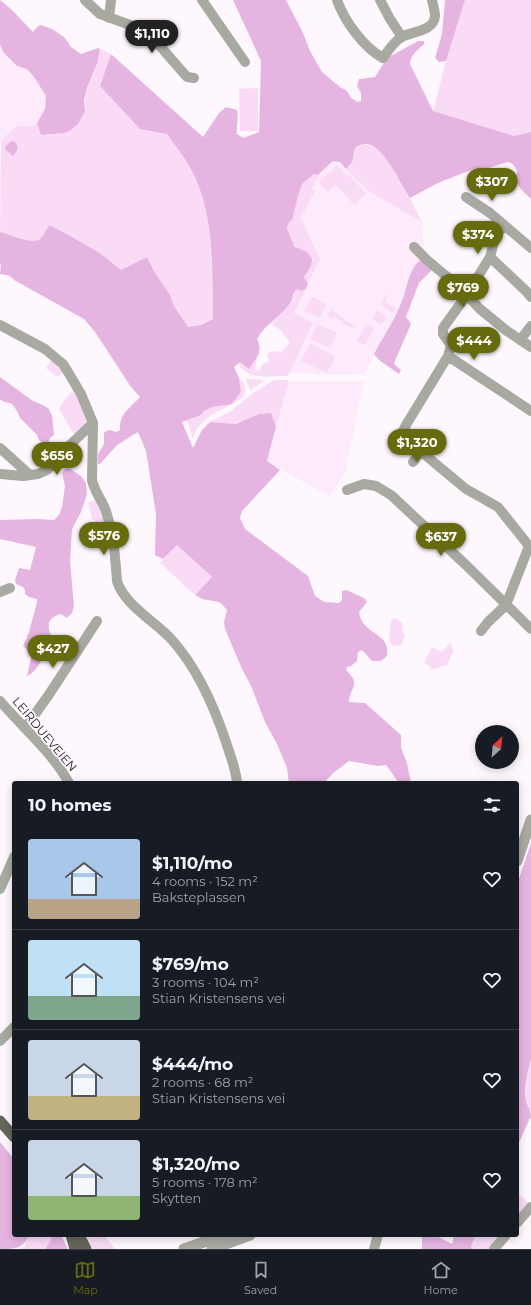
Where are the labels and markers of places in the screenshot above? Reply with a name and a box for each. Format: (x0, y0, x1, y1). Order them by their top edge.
pin: $1,110 (119, 20, 185, 54)
pin: $307 (468, 168, 516, 202)
pin: $374 (454, 221, 502, 255)
pin: $769 (439, 274, 487, 308)
pin: $444 (450, 327, 498, 361)
pin: $1,320 (384, 429, 450, 463)
pin: $656 (33, 442, 81, 476)
pin: $576 (80, 522, 128, 556)
pin: $637 (417, 523, 465, 557)
pin: $427 (29, 635, 77, 669)

